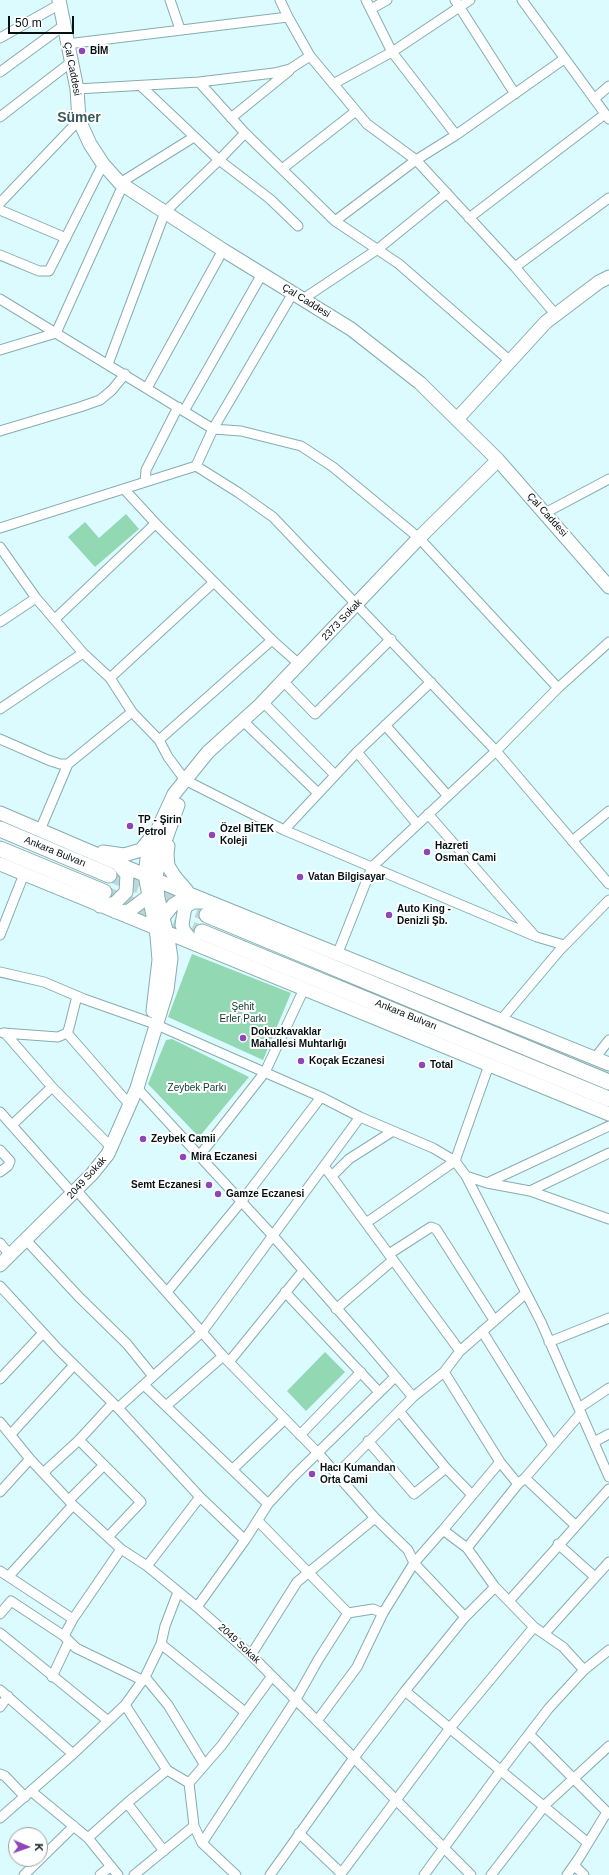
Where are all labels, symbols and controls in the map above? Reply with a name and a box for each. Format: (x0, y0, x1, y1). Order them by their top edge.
scale bar (10, 8, 76, 34)
text: 50 m (15, 16, 42, 30)
street label: Çal Caddesi (61, 41, 83, 97)
place label: BİM (90, 45, 108, 57)
marker: BİM (77, 46, 87, 56)
district label: Sümer (57, 110, 101, 126)
street label: Çal Caddesi (280, 281, 332, 321)
street label: Çal Caddesi (524, 491, 570, 539)
street label: 2373 Sokak (319, 597, 365, 643)
place label: TP - Şirin Petrol (138, 814, 182, 838)
marker: TP - Şirin Petrol (125, 821, 135, 831)
place label: Özel BİTEK Koleji (220, 823, 274, 846)
marker: Özel BİTEK Koleji (207, 830, 217, 840)
street label: Ankara Bulvarı (22, 834, 88, 870)
place label: Hazreti Osman Cami (435, 840, 496, 864)
marker: Hazreti Osman Cami (422, 847, 432, 857)
place label: Vatan Bilgisayar (308, 871, 385, 883)
marker: Vatan Bilgisayar (295, 872, 305, 882)
place label: Auto King - Denizli Şb. (397, 903, 451, 926)
marker: Auto King - Denizli Şb. (384, 910, 394, 920)
street label: Ankara Bulvarı (373, 997, 439, 1033)
park label: Şehit Erler Parkı (219, 1001, 267, 1024)
place label: Dokuzkavaklar Mahallesi Muhtarlığı (251, 1026, 347, 1050)
marker: Dokuzkavaklar Mahallesi Muhtarlığı (238, 1033, 248, 1043)
place label: Koçak Eczanesi (309, 1055, 385, 1067)
marker: Koçak Eczanesi (296, 1056, 306, 1066)
place label: Total (430, 1059, 453, 1071)
marker: Total (417, 1060, 427, 1070)
park label: Zeybek Parkı (168, 1082, 226, 1094)
place label: Zeybek Camii (151, 1133, 215, 1145)
marker: Zeybek Camii (138, 1134, 148, 1144)
place label: Mira Eczanesi (191, 1151, 257, 1163)
marker: Mira Eczanesi (178, 1152, 188, 1162)
street label: 2049 Sokak (65, 1154, 109, 1202)
place label: Semt Eczanesi (131, 1179, 201, 1191)
marker: Semt Eczanesi (204, 1180, 214, 1190)
place label: Gamze Eczanesi (226, 1188, 304, 1200)
marker: Gamze Eczanesi (213, 1189, 223, 1199)
place label: Hacı Kumandan Orta Cami (320, 1462, 396, 1486)
marker: Hacı Kumandan Orta Cami (307, 1469, 317, 1479)
street label: 2049 Sokak (216, 1622, 262, 1666)
north arrow (8, 1827, 48, 1867)
text: K (33, 1843, 45, 1852)

